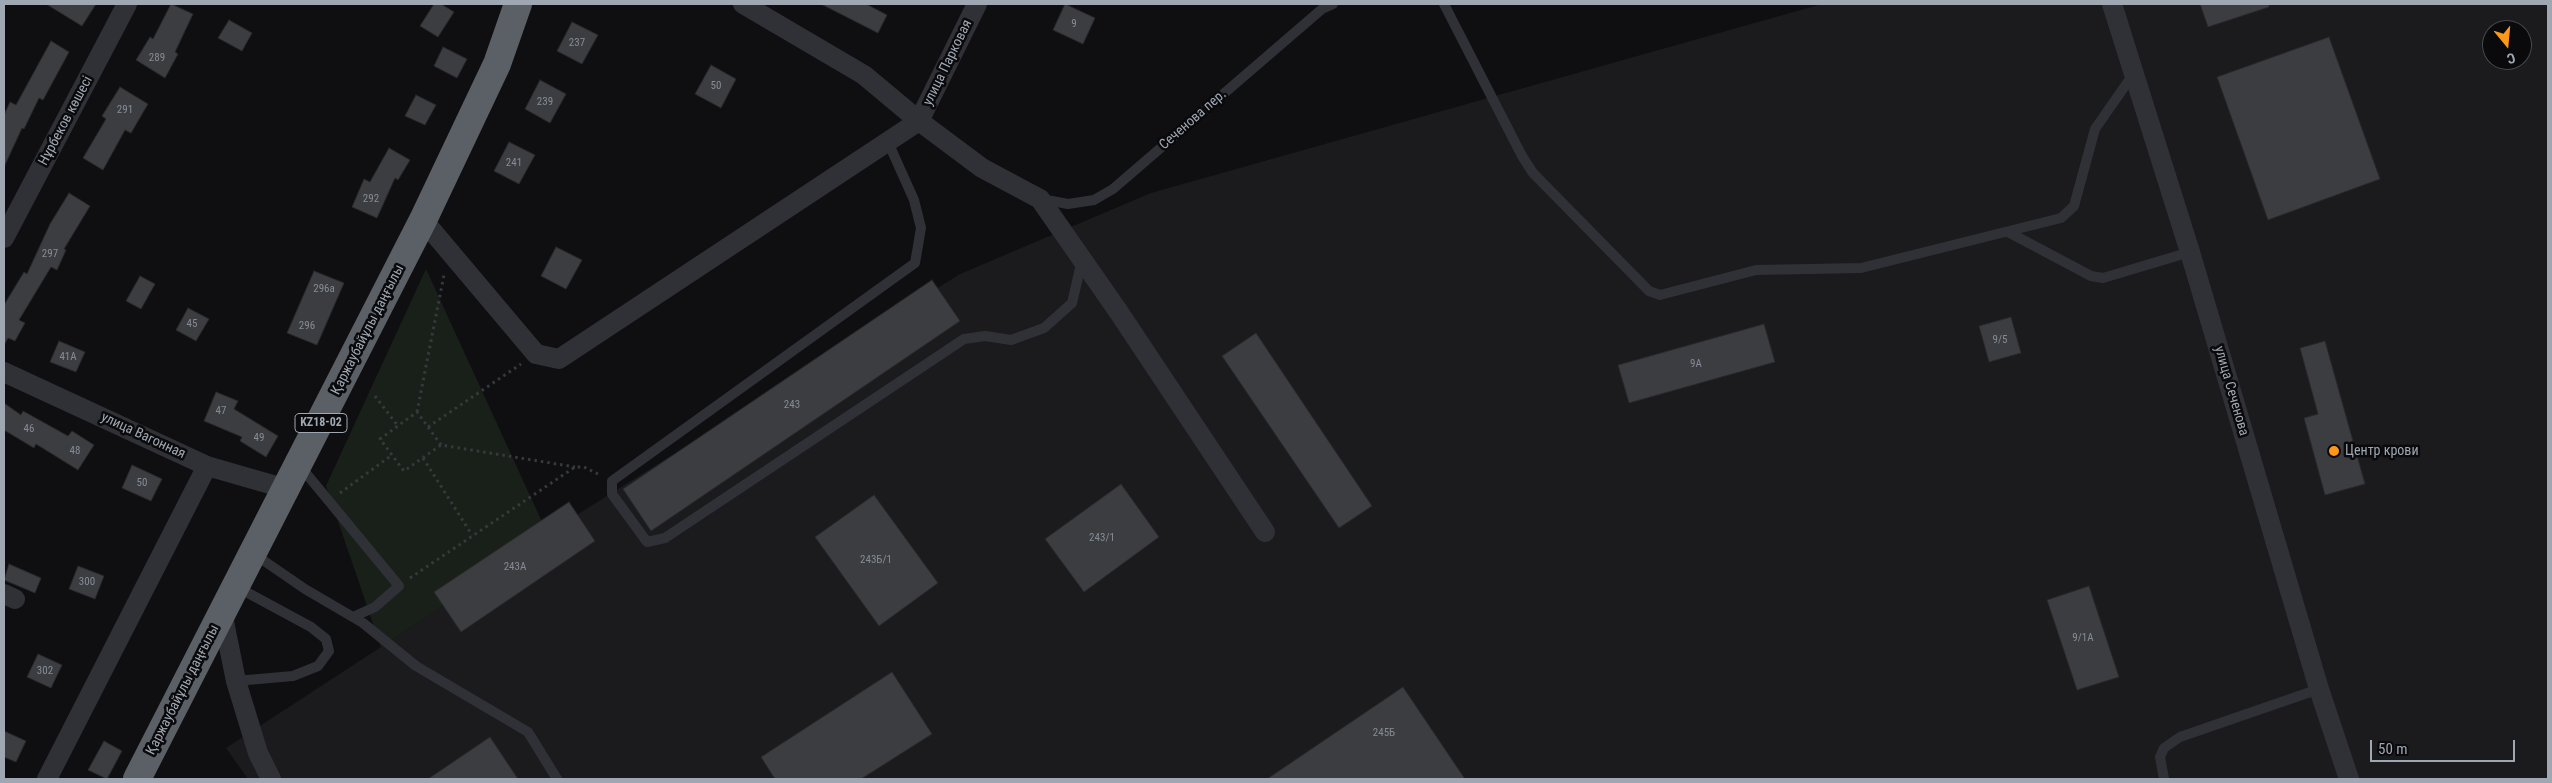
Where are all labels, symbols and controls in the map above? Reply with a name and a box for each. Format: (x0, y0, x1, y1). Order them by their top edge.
street label: улица Парковая (920, 17, 976, 109)
house number: 9 (1071, 17, 1077, 31)
north arrow (2482, 20, 2532, 70)
house number: 237 (569, 36, 585, 50)
text: С (2505, 50, 2517, 67)
house number: 289 (149, 51, 165, 65)
street label: Нұрбеков көшесі (35, 73, 97, 169)
house number: 50 (711, 79, 721, 93)
street label: Сеченова пер. (1156, 86, 1230, 154)
house number: 239 (537, 95, 553, 109)
house number: 291 (117, 103, 133, 117)
house number: 241 (506, 156, 522, 170)
house number: 292 (363, 192, 379, 206)
house number: 297 (42, 247, 58, 261)
street label: Қаржаубайұлы даңғылы (328, 262, 408, 398)
house number: 296а (313, 282, 335, 296)
house number: 45 (187, 317, 197, 331)
house number: 296 (299, 319, 315, 333)
house number: 9/5 (1993, 333, 2007, 347)
street label: улица Сеченова (2210, 344, 2252, 438)
house number: 41А (59, 350, 77, 364)
house number: 9А (1690, 357, 1702, 371)
house number: 243 (784, 398, 800, 412)
house number: 47 (216, 404, 226, 418)
street label: улица Вагонная (98, 409, 188, 463)
road number: KZ18-02 (295, 413, 347, 432)
house number: 46 (24, 422, 34, 436)
house number: 49 (254, 431, 264, 445)
place label: Центр крови (2345, 443, 2419, 459)
house number: 48 (70, 444, 80, 458)
marker: Центр крови (2327, 444, 2341, 458)
house number: 50 (137, 476, 147, 490)
house number: 243/1 (1089, 531, 1115, 545)
house number: 243Б/1 (860, 553, 892, 567)
house number: 243А (504, 560, 526, 574)
house number: 300 (79, 575, 95, 589)
street label: Қаржаубайұлы даңғылы (143, 622, 223, 758)
house number: 9/1А (2072, 631, 2094, 645)
house number: 302 (37, 664, 53, 678)
house number: 245Б (1373, 726, 1395, 740)
scale bar (2372, 730, 2517, 762)
text: 50 m (2378, 740, 2408, 758)

